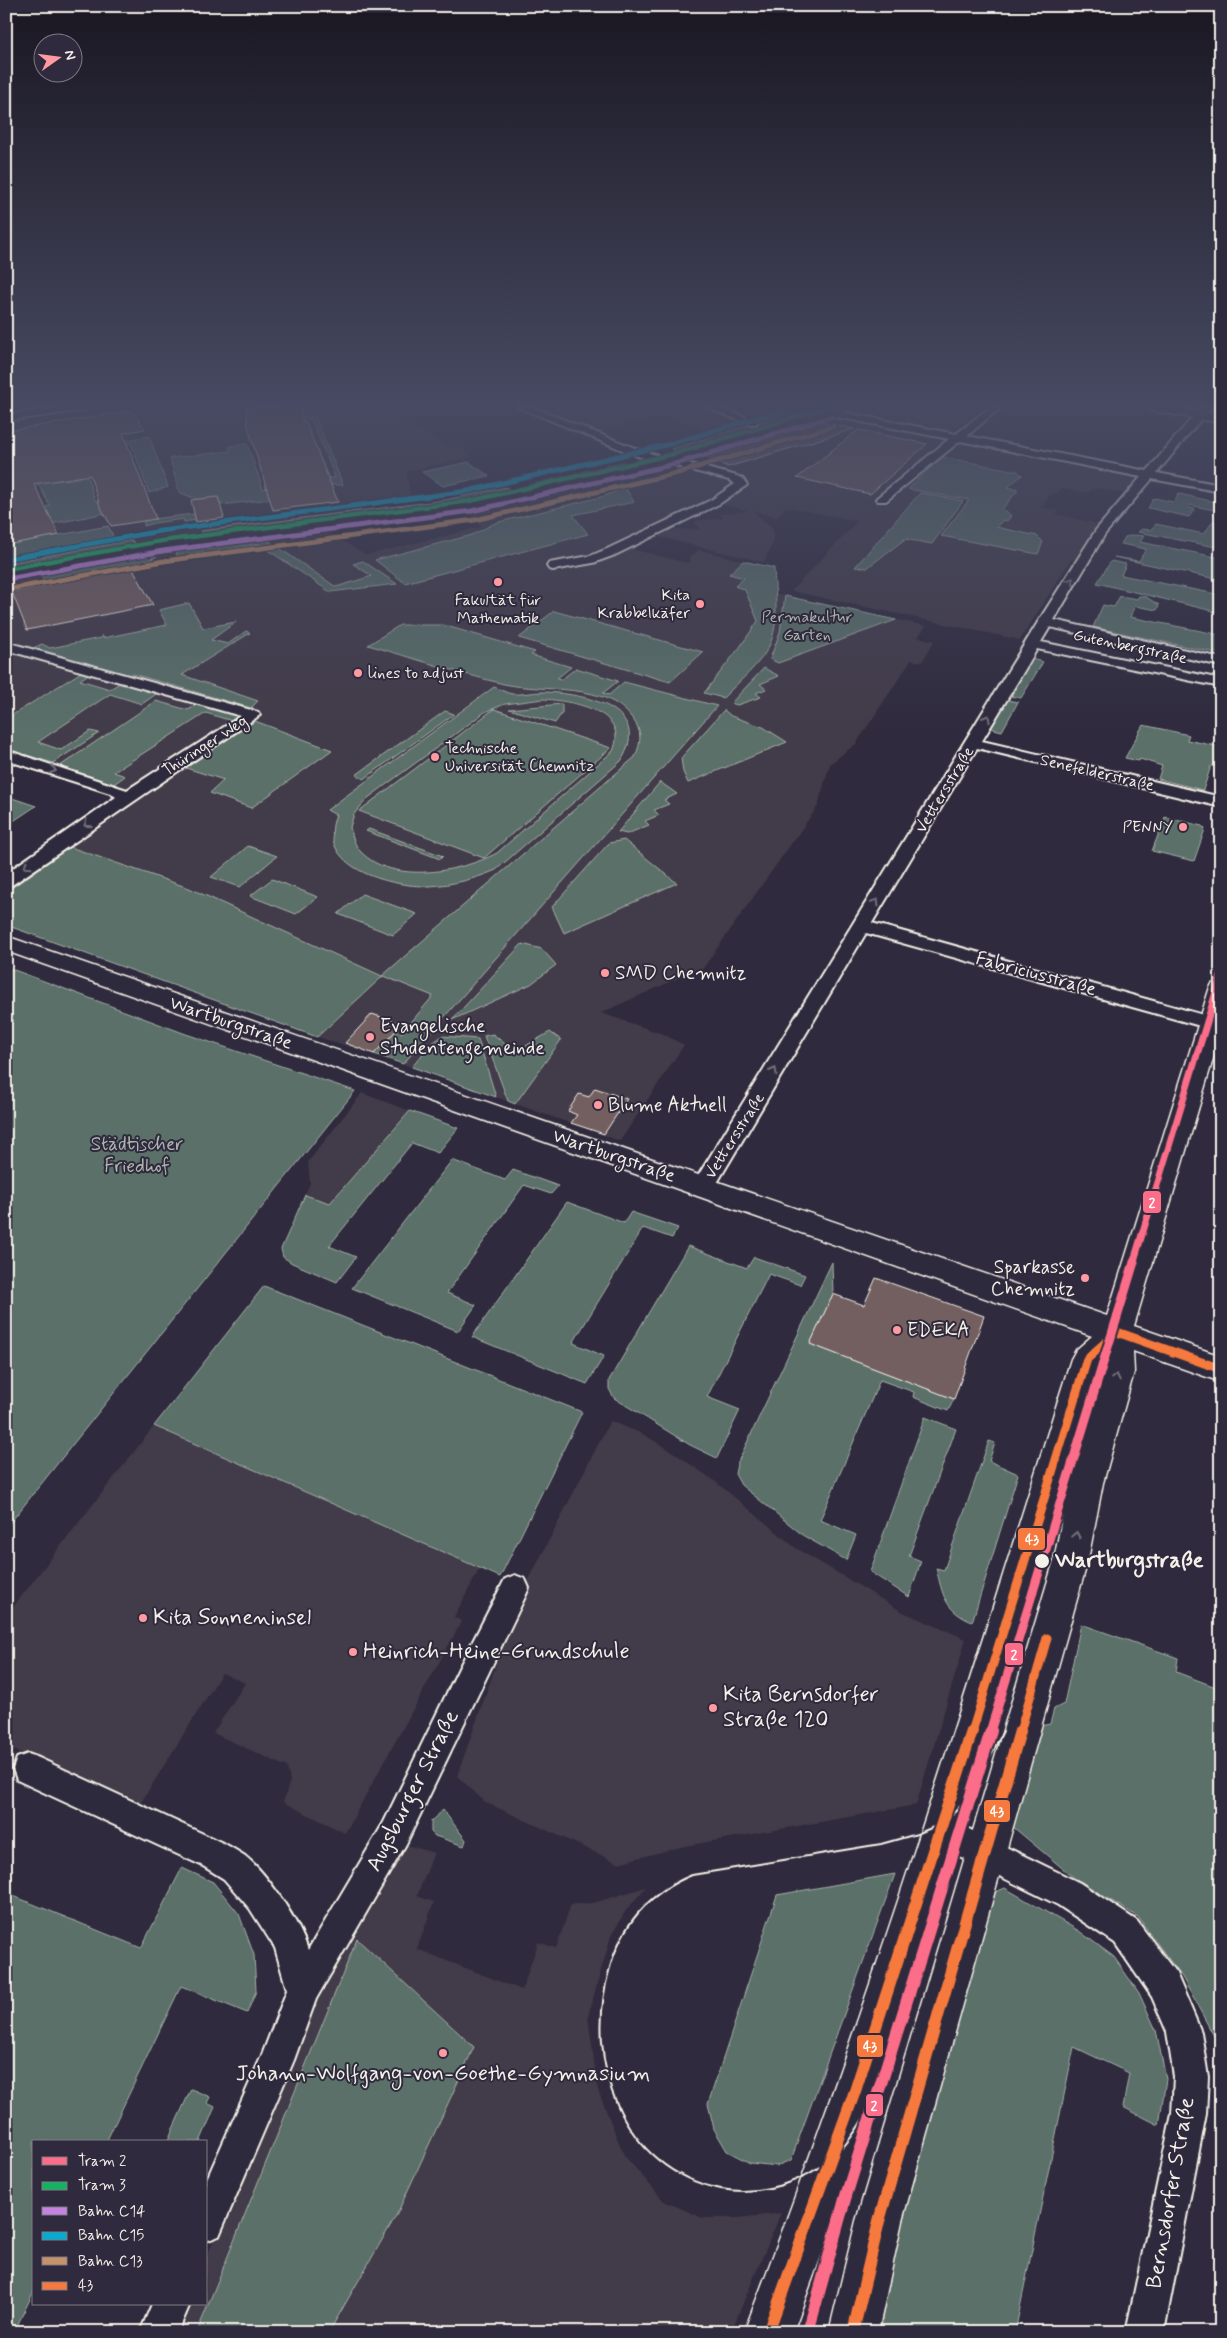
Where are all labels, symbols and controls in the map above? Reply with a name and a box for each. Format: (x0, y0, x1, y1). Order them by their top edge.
north arrow (32, 32, 82, 82)
text: N (60, 48, 80, 62)
marker: Fakultät für Mathematik (492, 576, 504, 588)
one-way arrow (1065, 577, 1075, 586)
place label: Kita Krabbelkäfer (598, 585, 690, 624)
place label: Fakultät für Mathematik (455, 590, 542, 629)
marker: Kita Krabbelkäfer (694, 598, 706, 610)
park label: Permakultur Garten (761, 607, 853, 646)
street label: Gutenbergstraße (1071, 625, 1189, 670)
place label: lines to adjust (368, 663, 464, 684)
marker: lines to adjust (352, 667, 364, 679)
street label: Thüringer Weg (158, 711, 252, 782)
one-way arrow (981, 714, 991, 723)
place label: Technische Universität Chemnitz (445, 738, 595, 777)
street label: Vettersstraße (911, 743, 979, 837)
street label: Senefelderstraße (1038, 750, 1156, 796)
marker: Technische Universität Chemnitz (429, 751, 441, 763)
one-way arrow (48, 764, 56, 774)
place label: PENNY (1122, 817, 1173, 838)
one-way arrow (84, 818, 93, 827)
marker: PENNY (1177, 821, 1189, 833)
one-way arrow (23, 860, 33, 869)
one-way arrow (870, 899, 880, 908)
street label: Fabriciusstraße (973, 946, 1099, 1002)
place label: SMD Chemnitz (615, 961, 747, 986)
marker: SMD Chemnitz (599, 967, 611, 979)
street label: Wartburgstraße (166, 990, 296, 1058)
place label: Evangelische Studentengemeinde (380, 1014, 545, 1064)
marker: Evangelische Studentengemeinde (364, 1031, 376, 1043)
one-way arrow (768, 1068, 778, 1077)
street label: Vettersstraße (700, 1089, 770, 1183)
place label: Blume Aktuell (608, 1093, 727, 1118)
marker: Blume Aktuell (592, 1099, 604, 1111)
street label: Wartburgstraße (549, 1123, 679, 1191)
park label: Städtischer Friedhof (91, 1132, 183, 1179)
line badge: 2 (1142, 1190, 1162, 1214)
text: 2 (1149, 1194, 1156, 1212)
place label: Sparkasse Chemnitz (991, 1255, 1075, 1302)
marker: Sparkasse Chemnitz (1079, 1272, 1091, 1284)
place label: EDEKA (907, 1318, 970, 1343)
marker: EDEKA (891, 1324, 903, 1336)
one-way arrow (1110, 1373, 1121, 1382)
line badge: 43 (1017, 1527, 1046, 1551)
one-way arrow (1070, 1530, 1081, 1539)
text: 43 (1025, 1531, 1039, 1549)
place label: Wartburgstraße (1054, 1547, 1204, 1578)
marker: Wartburgstraße (1033, 1552, 1051, 1570)
place label: Kita Sonneninsel (153, 1604, 311, 1632)
marker: Kita Sonneninsel (137, 1612, 149, 1624)
place label: Heinrich-Heine-Grundschule (363, 1638, 630, 1666)
line badge: 2 (1004, 1642, 1024, 1666)
marker: Heinrich-Heine-Grundschule (347, 1646, 359, 1658)
text: 2 (1011, 1646, 1018, 1664)
place label: Kita Bernsdorfer Straße 120 (723, 1681, 879, 1734)
marker: Kita Bernsdorfer Straße 120 (707, 1702, 719, 1714)
street label: Augsburger Straße (360, 1705, 469, 1878)
line badge: 43 (983, 1799, 1011, 1823)
text: 43 (990, 1803, 1004, 1821)
line badge: 43 (856, 2034, 884, 2058)
text: 43 (863, 2038, 877, 2056)
marker: Johann-Wolfgang-von-Goethe-Gymnasium (437, 2047, 449, 2059)
place label: Johann-Wolfgang-von-Goethe-Gymnasium (236, 2060, 650, 2091)
line badge: 2 (865, 2093, 884, 2117)
street label: Bernsdorfer Straße (1140, 2095, 1202, 2291)
text: 2 (871, 2097, 878, 2115)
legend (32, 2140, 208, 2306)
text: Tram 2 (78, 2152, 126, 2172)
text: Tram 3 (78, 2176, 126, 2196)
text: Bahn C14 (78, 2202, 145, 2222)
text: Bahn C15 (78, 2226, 144, 2246)
text: Bahn C13 (78, 2252, 143, 2272)
text: 43 (78, 2276, 93, 2296)

